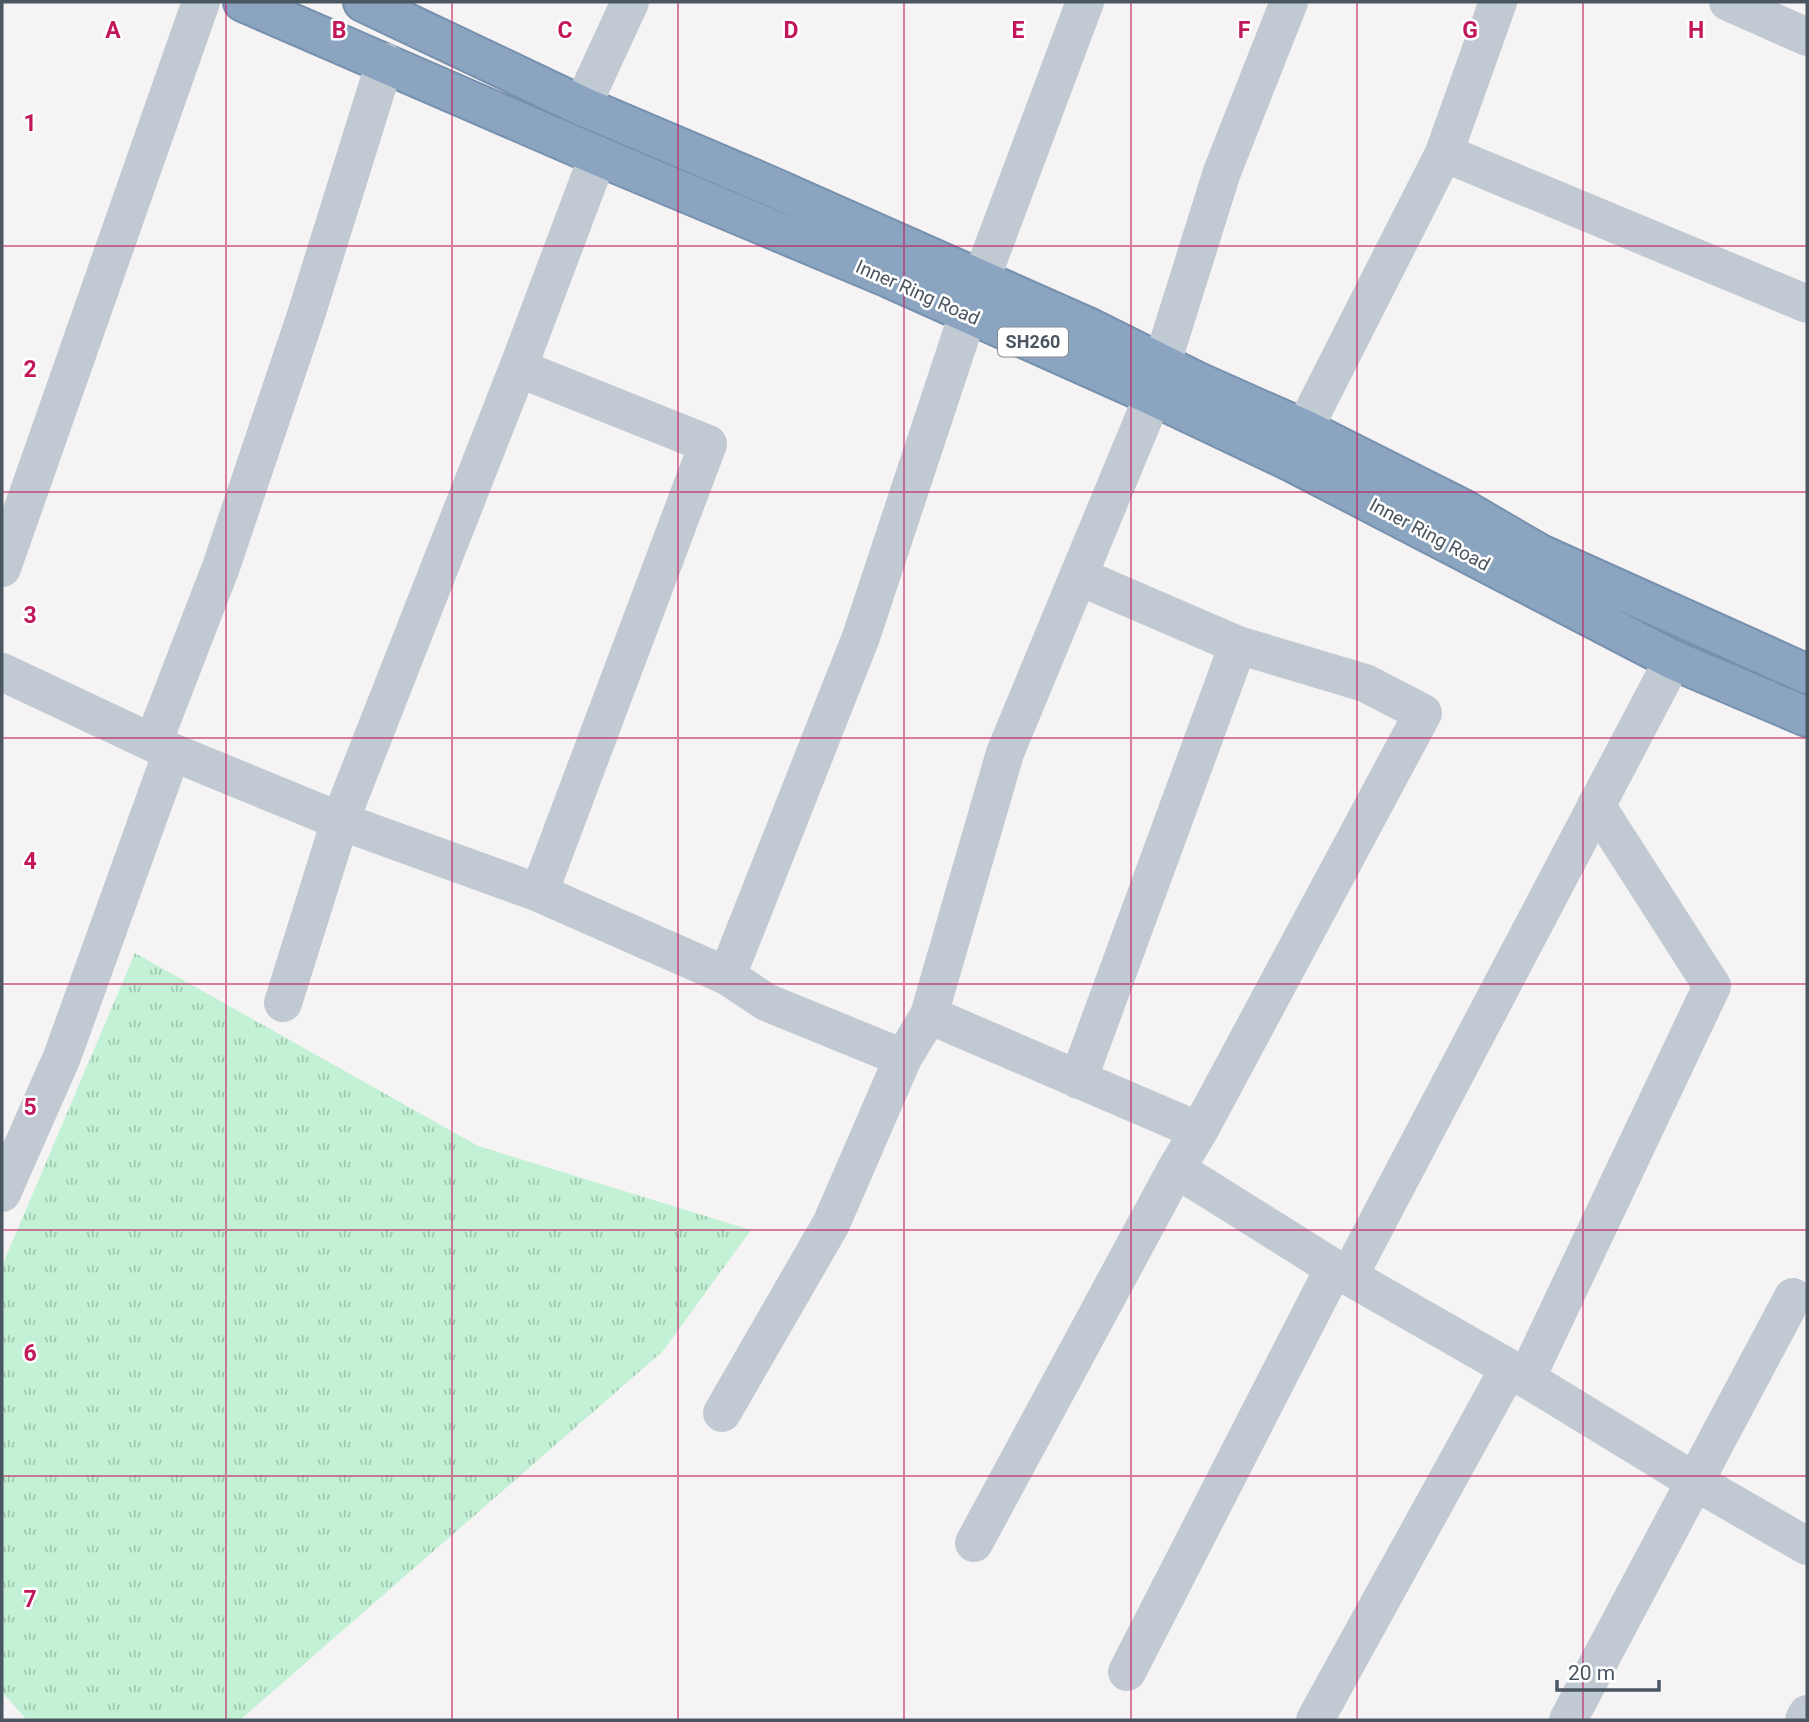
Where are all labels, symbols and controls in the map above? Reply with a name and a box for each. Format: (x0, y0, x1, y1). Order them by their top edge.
text: A (105, 17, 121, 44)
text: B (332, 17, 346, 44)
text: C (557, 17, 573, 44)
text: D (784, 17, 798, 44)
text: E (1012, 17, 1025, 44)
text: F (1238, 17, 1251, 44)
text: G (1462, 17, 1478, 44)
text: H (1688, 17, 1704, 44)
text: 1 (23, 110, 37, 137)
street label: Inner Ring Road (852, 255, 983, 330)
road number: SH260 (998, 328, 1068, 356)
text: 2 (23, 356, 37, 383)
street label: Inner Ring Road (1366, 493, 1494, 576)
text: 3 (23, 602, 37, 629)
text: 4 (23, 848, 37, 875)
text: 5 (23, 1094, 37, 1121)
text: 6 (23, 1340, 37, 1367)
text: 7 (23, 1586, 37, 1613)
scale bar (1557, 1648, 1658, 1692)
text: 20 m (1568, 1661, 1615, 1685)

